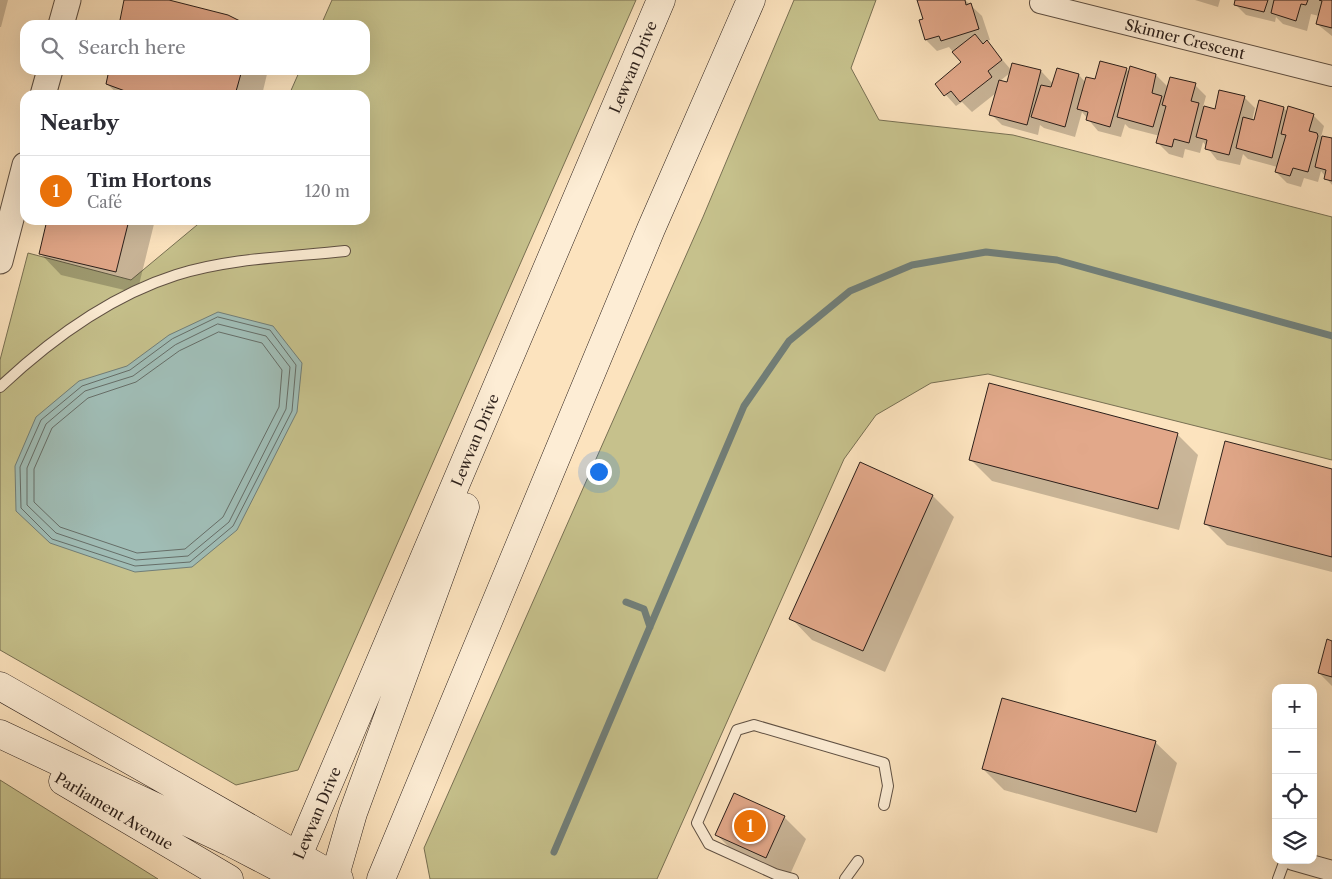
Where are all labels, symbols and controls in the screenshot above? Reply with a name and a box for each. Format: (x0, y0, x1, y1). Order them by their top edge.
street label: Skinner Crescent (1123, 15, 1248, 63)
street label: Lewvan Drive (605, 18, 661, 116)
search box (20, 20, 370, 75)
icon: search (38, 34, 66, 62)
text: Search here (78, 36, 186, 59)
text: Nearby (40, 110, 119, 135)
text: Tim Hortons (87, 169, 212, 192)
text: 1 (52, 181, 60, 201)
text: 120 m (305, 181, 350, 201)
text: Café (87, 192, 122, 212)
street label: Lewvan Drive (447, 391, 503, 489)
your location (586, 459, 612, 485)
map controls (1272, 684, 1317, 864)
button: + (1272, 684, 1317, 729)
button: − (1272, 729, 1317, 774)
street label: Lewvan Drive (289, 764, 345, 862)
street label: Parliament Avenue (51, 768, 177, 854)
button: locate (1272, 774, 1317, 819)
pin: 1 (734, 807, 766, 845)
button: layers (1272, 819, 1317, 864)

